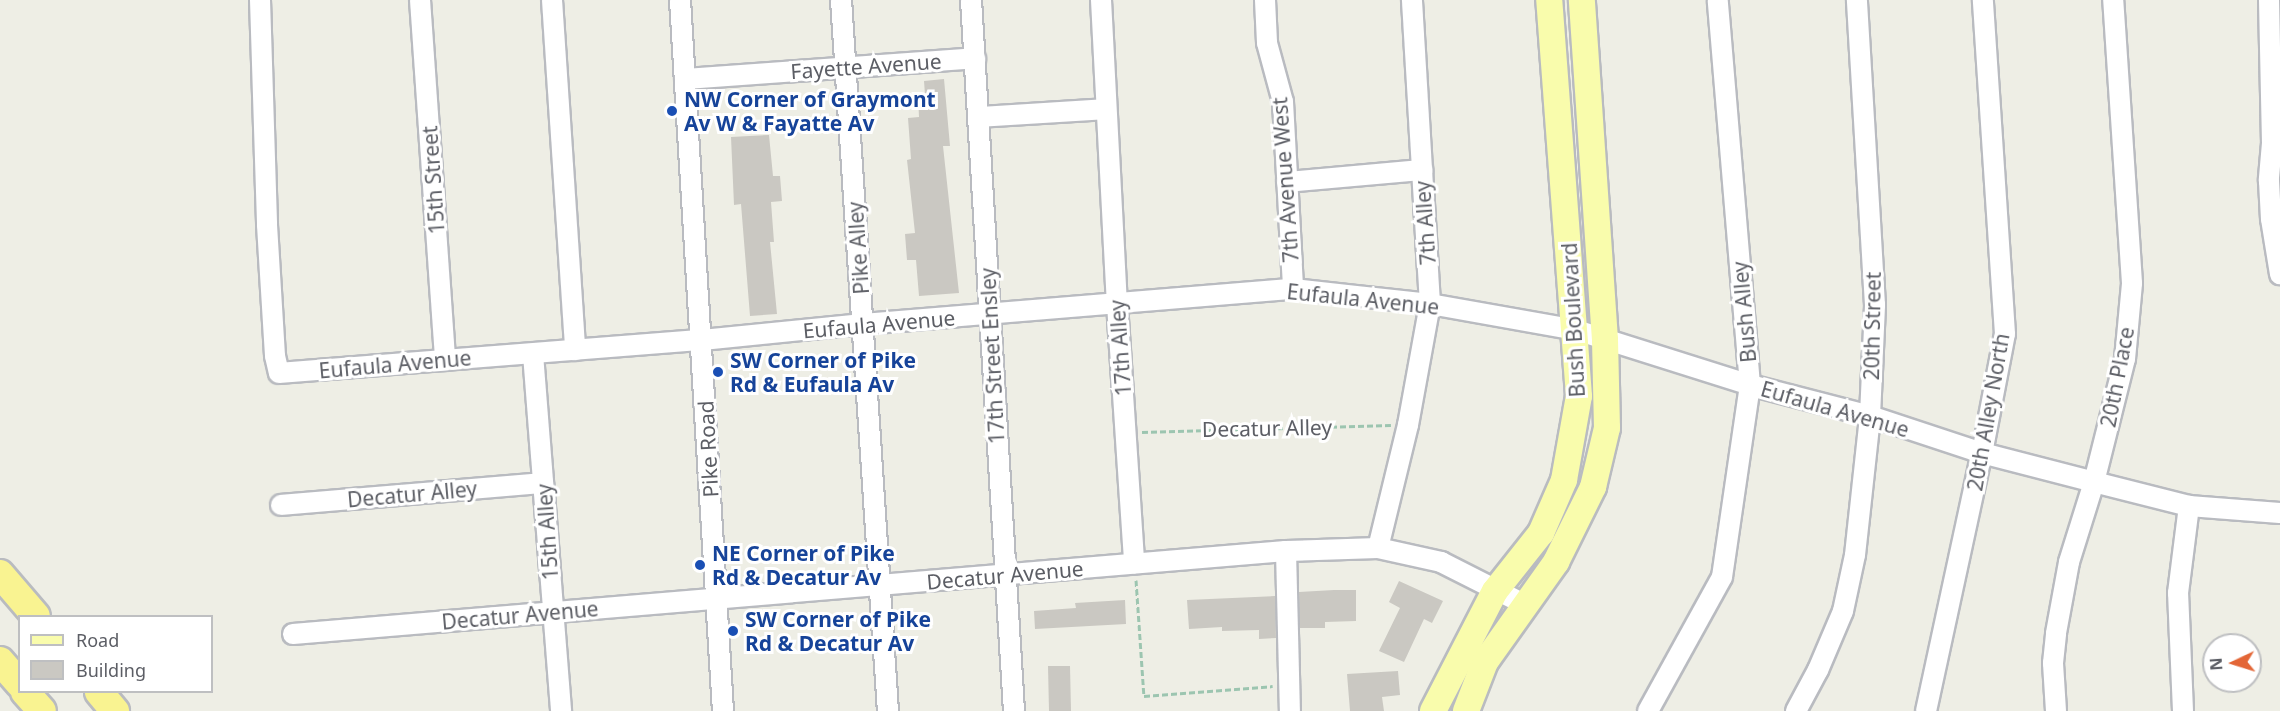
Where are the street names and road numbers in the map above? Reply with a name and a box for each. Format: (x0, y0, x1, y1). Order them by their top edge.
street label: Fayette Avenue (790, 48, 942, 84)
street label: 7th Avenue West (1267, 96, 1303, 264)
street label: 15th Street (417, 125, 449, 235)
street label: 7th Alley (1409, 180, 1441, 266)
street label: Pike Alley (842, 201, 874, 295)
street label: Bush Boulevard (1556, 242, 1590, 398)
street label: Bush Alley (1727, 260, 1761, 364)
street label: 17th Street Ensley (975, 267, 1009, 445)
street label: 20th Street (1858, 271, 1886, 381)
street label: Eufaula Avenue (1286, 278, 1440, 320)
street label: 17th Alley (1104, 299, 1136, 397)
street label: Eufaula Avenue (802, 305, 956, 343)
street label: 20th Place (2095, 325, 2139, 429)
street label: 20th Alley North (1962, 331, 2014, 493)
street label: Eufaula Avenue (318, 345, 472, 383)
street label: Eufaula Avenue (1758, 376, 1912, 442)
street label: Pike Road (693, 400, 723, 498)
street label: Decatur Alley (1202, 414, 1332, 442)
street label: Decatur Alley (346, 476, 478, 512)
street label: 15th Alley (531, 483, 563, 581)
street label: Decatur Avenue (925, 556, 1085, 594)
street label: Decatur Avenue (440, 596, 600, 634)

